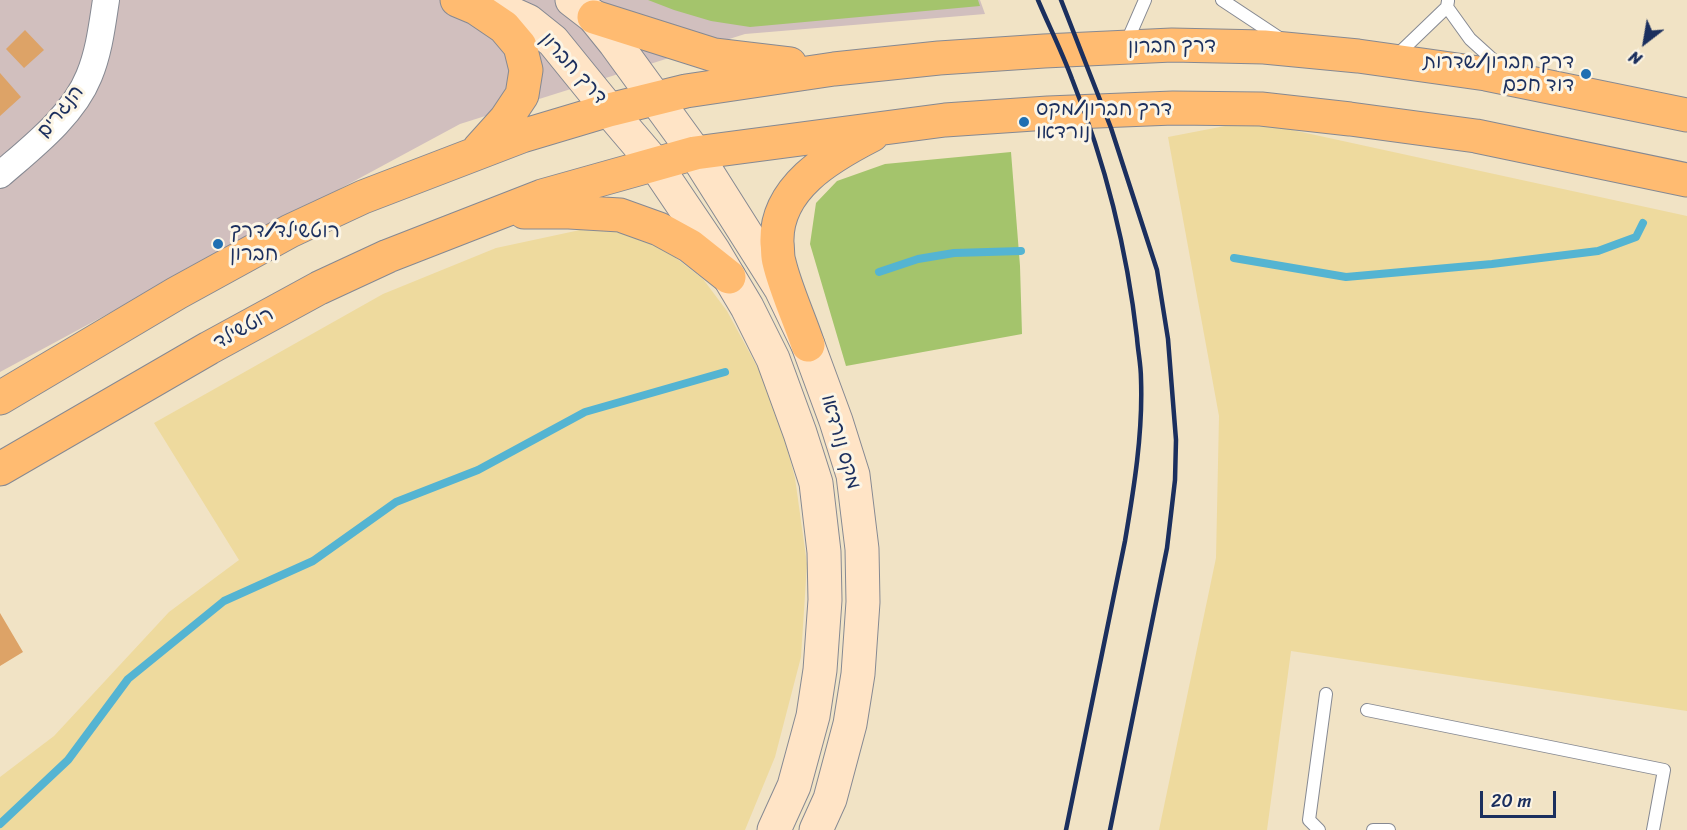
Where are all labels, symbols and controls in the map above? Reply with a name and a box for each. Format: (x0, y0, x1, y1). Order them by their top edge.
north arrow (1615, 12, 1675, 72)
street label: דרך חברון (535, 28, 611, 110)
street label: דרך חברון (1128, 34, 1216, 60)
text: N (1623, 43, 1648, 73)
place label: דרך חברון/שדרות דוד חכם (1423, 51, 1574, 98)
marker: דרך חברון/שדרות דוד חכם (1579, 67, 1593, 81)
street label: הנגרים (33, 81, 89, 143)
place label: דרך חברון/מקס נורדאו (1036, 98, 1172, 145)
marker: דרך חברון/מקס נורדאו (1017, 115, 1031, 129)
place label: רוטשילד/דרך חברון (230, 220, 340, 267)
marker: רוטשילד/דרך חברון (211, 237, 225, 251)
street label: רוטשילד (210, 303, 278, 355)
street label: מקס נורדאו (815, 392, 865, 492)
scale bar (1483, 779, 1560, 817)
text: 20 m (1491, 785, 1531, 817)

